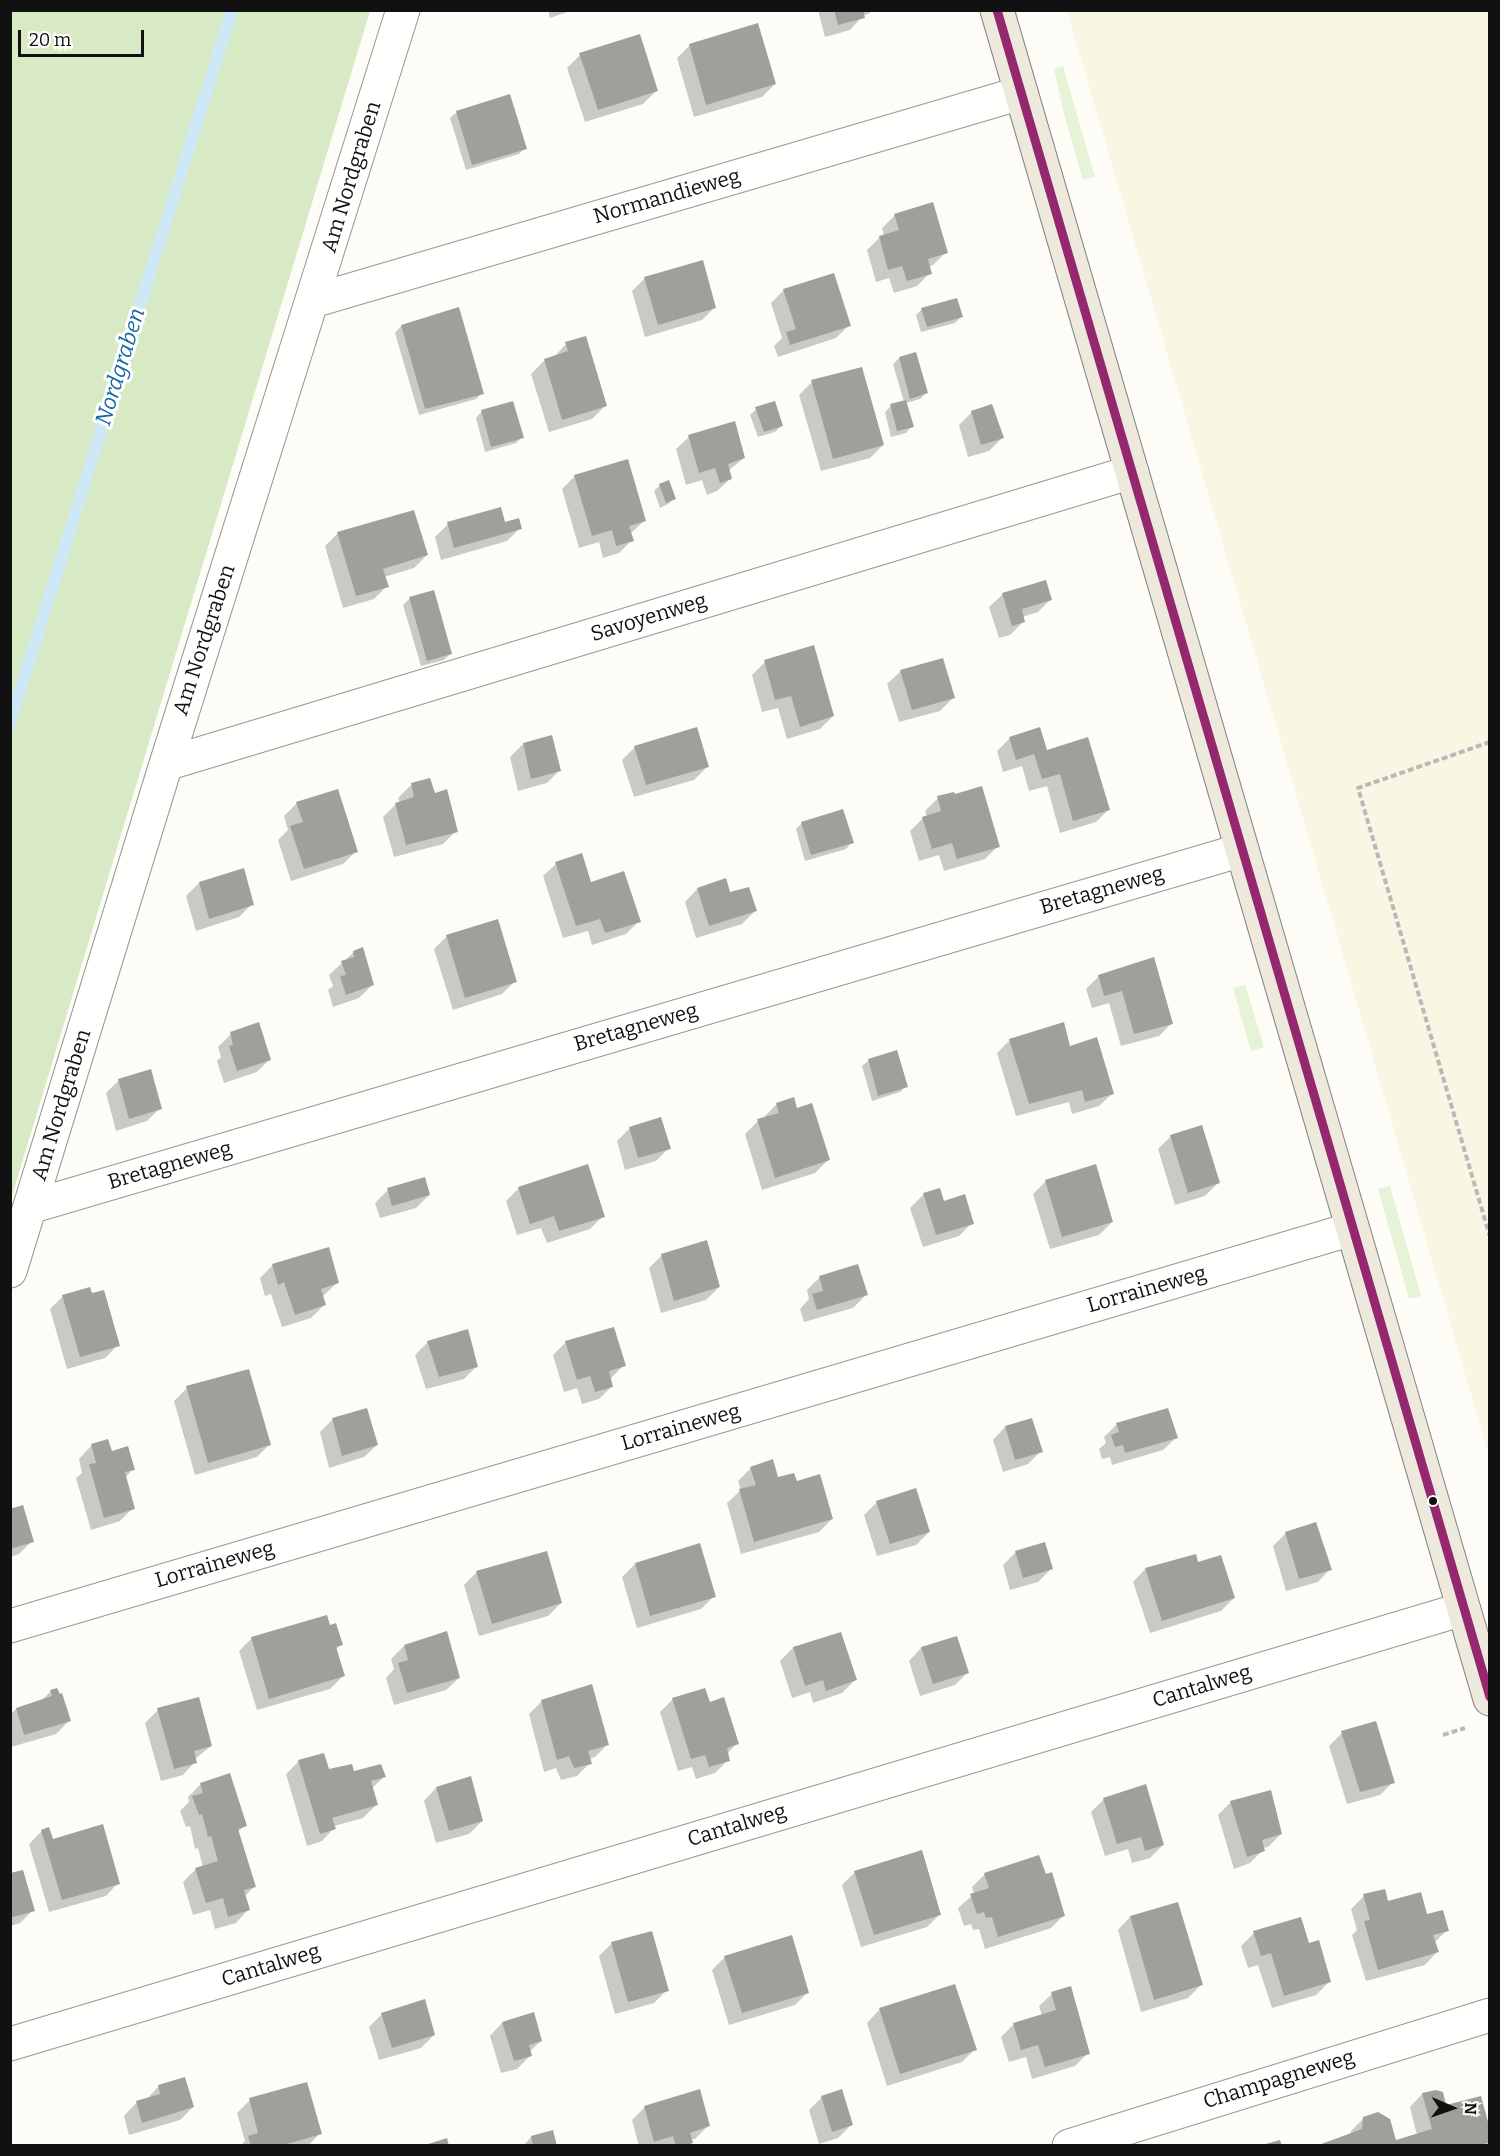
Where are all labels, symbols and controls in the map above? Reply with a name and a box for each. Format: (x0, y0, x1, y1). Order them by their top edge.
scale bar (21, 18, 147, 56)
text: 20 m (29, 29, 71, 51)
street label: Am Nordgraben (317, 98, 387, 256)
street label: Normandieweg (591, 164, 743, 230)
water label: Nordgraben (91, 305, 151, 429)
street label: Am Nordgraben (169, 562, 241, 718)
street label: Savoyenweg (588, 588, 710, 648)
street label: Bretagneweg (1037, 861, 1167, 921)
street label: Bretagneweg (571, 998, 701, 1058)
street label: Am Nordgraben (27, 1026, 97, 1184)
street label: Bretagneweg (105, 1136, 235, 1196)
street label: Lorraineweg (1085, 1261, 1209, 1319)
street label: Lorraineweg (619, 1399, 743, 1457)
unlabelled marker (1427, 1495, 1439, 1507)
street label: Lorraineweg (153, 1536, 277, 1594)
street label: Cantalweg (1150, 1660, 1254, 1714)
street label: Cantalweg (685, 1799, 789, 1853)
street label: Cantalweg (219, 1939, 323, 1993)
street label: Champagneweg (1200, 2045, 1358, 2115)
north arrow (1422, 2078, 1482, 2138)
text: N (1461, 2102, 1480, 2115)

